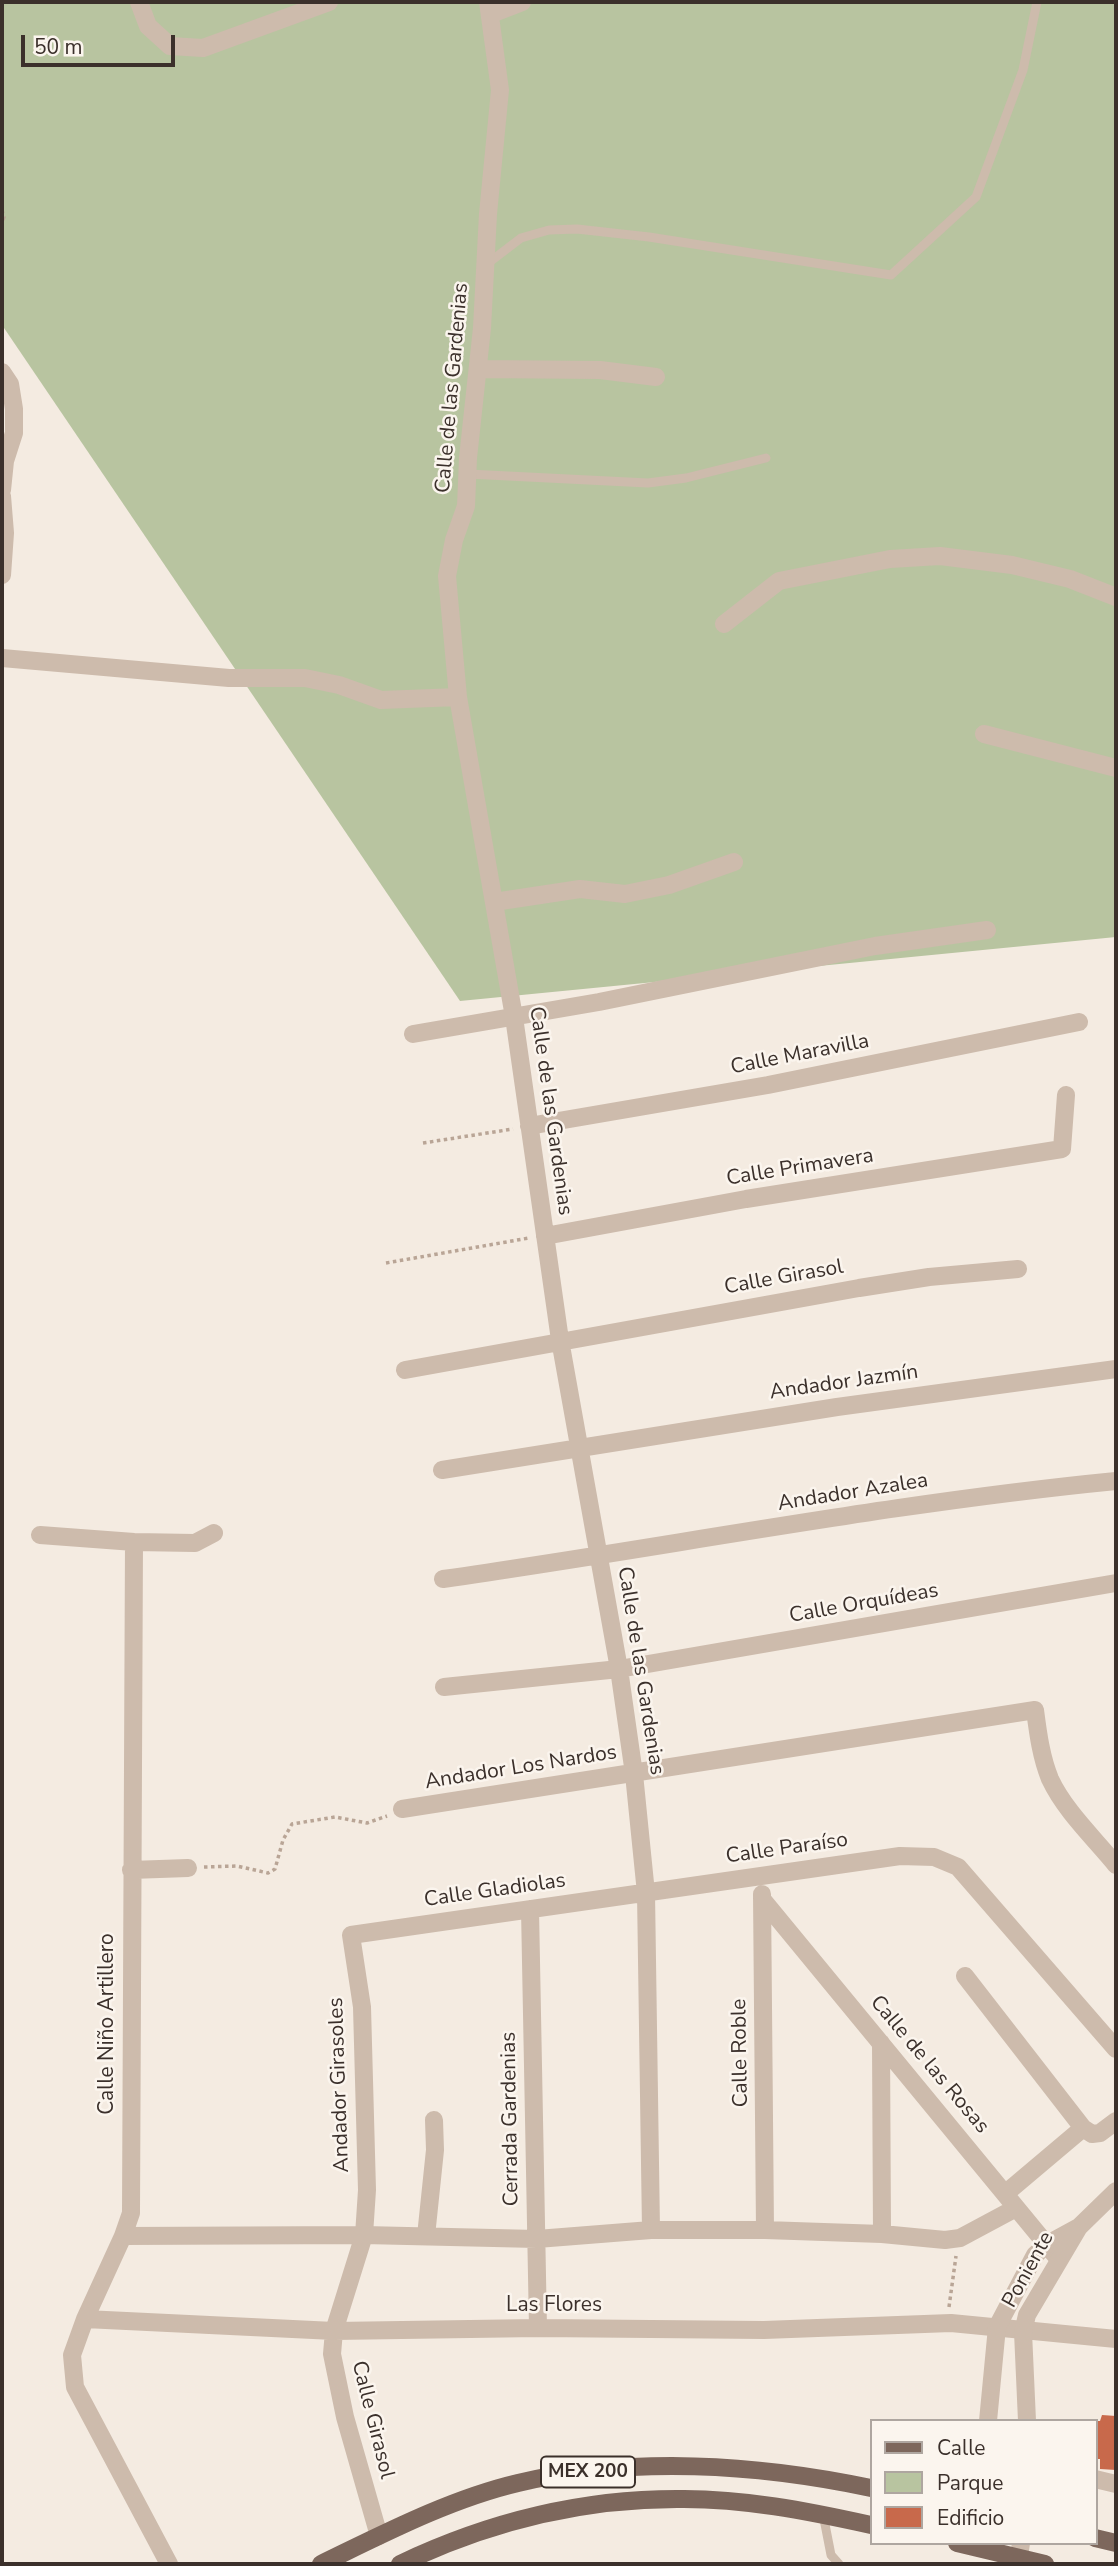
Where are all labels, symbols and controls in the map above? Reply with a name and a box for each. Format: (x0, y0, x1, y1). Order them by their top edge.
scale bar (24, 21, 178, 65)
text: 50 m (34, 33, 83, 61)
street label: Calle de las Gardenias (431, 282, 475, 494)
street label: Calle de las Gardenias (523, 1005, 577, 1217)
street label: Calle Maravilla (729, 1029, 871, 1081)
street label: Calle Primavera (725, 1144, 875, 1192)
street label: Calle Girasol (722, 1255, 846, 1301)
street label: Andador Jazmín (768, 1360, 920, 1406)
street label: Andador Azalea (776, 1469, 930, 1517)
street label: Calle de las Gardenias (611, 1565, 669, 1777)
street label: Calle Orquídeas (788, 1578, 940, 1630)
street label: Andador Los Nardos (423, 1740, 619, 1796)
street label: Calle Paraíso (724, 1828, 850, 1870)
street label: Calle Gladiolas (423, 1869, 567, 1913)
street label: Calle Niño Artillero (95, 1933, 121, 2115)
street label: Calle de las Rosas (864, 1991, 994, 2139)
street label: Andador Girasoles (324, 1997, 356, 2173)
street label: Calle Roble (727, 1998, 755, 2108)
street label: Cerrada Gardenias (497, 2031, 525, 2207)
street label: Poniente (998, 2228, 1060, 2312)
street label: Las Flores (506, 2293, 602, 2319)
street label: Calle Girasol (345, 2359, 399, 2481)
legend (870, 2419, 1097, 2545)
text: Calle (937, 2434, 985, 2462)
road number: MEX 200 (541, 2456, 635, 2488)
text: Parque (937, 2469, 1004, 2497)
text: Edificio (937, 2504, 1004, 2532)

